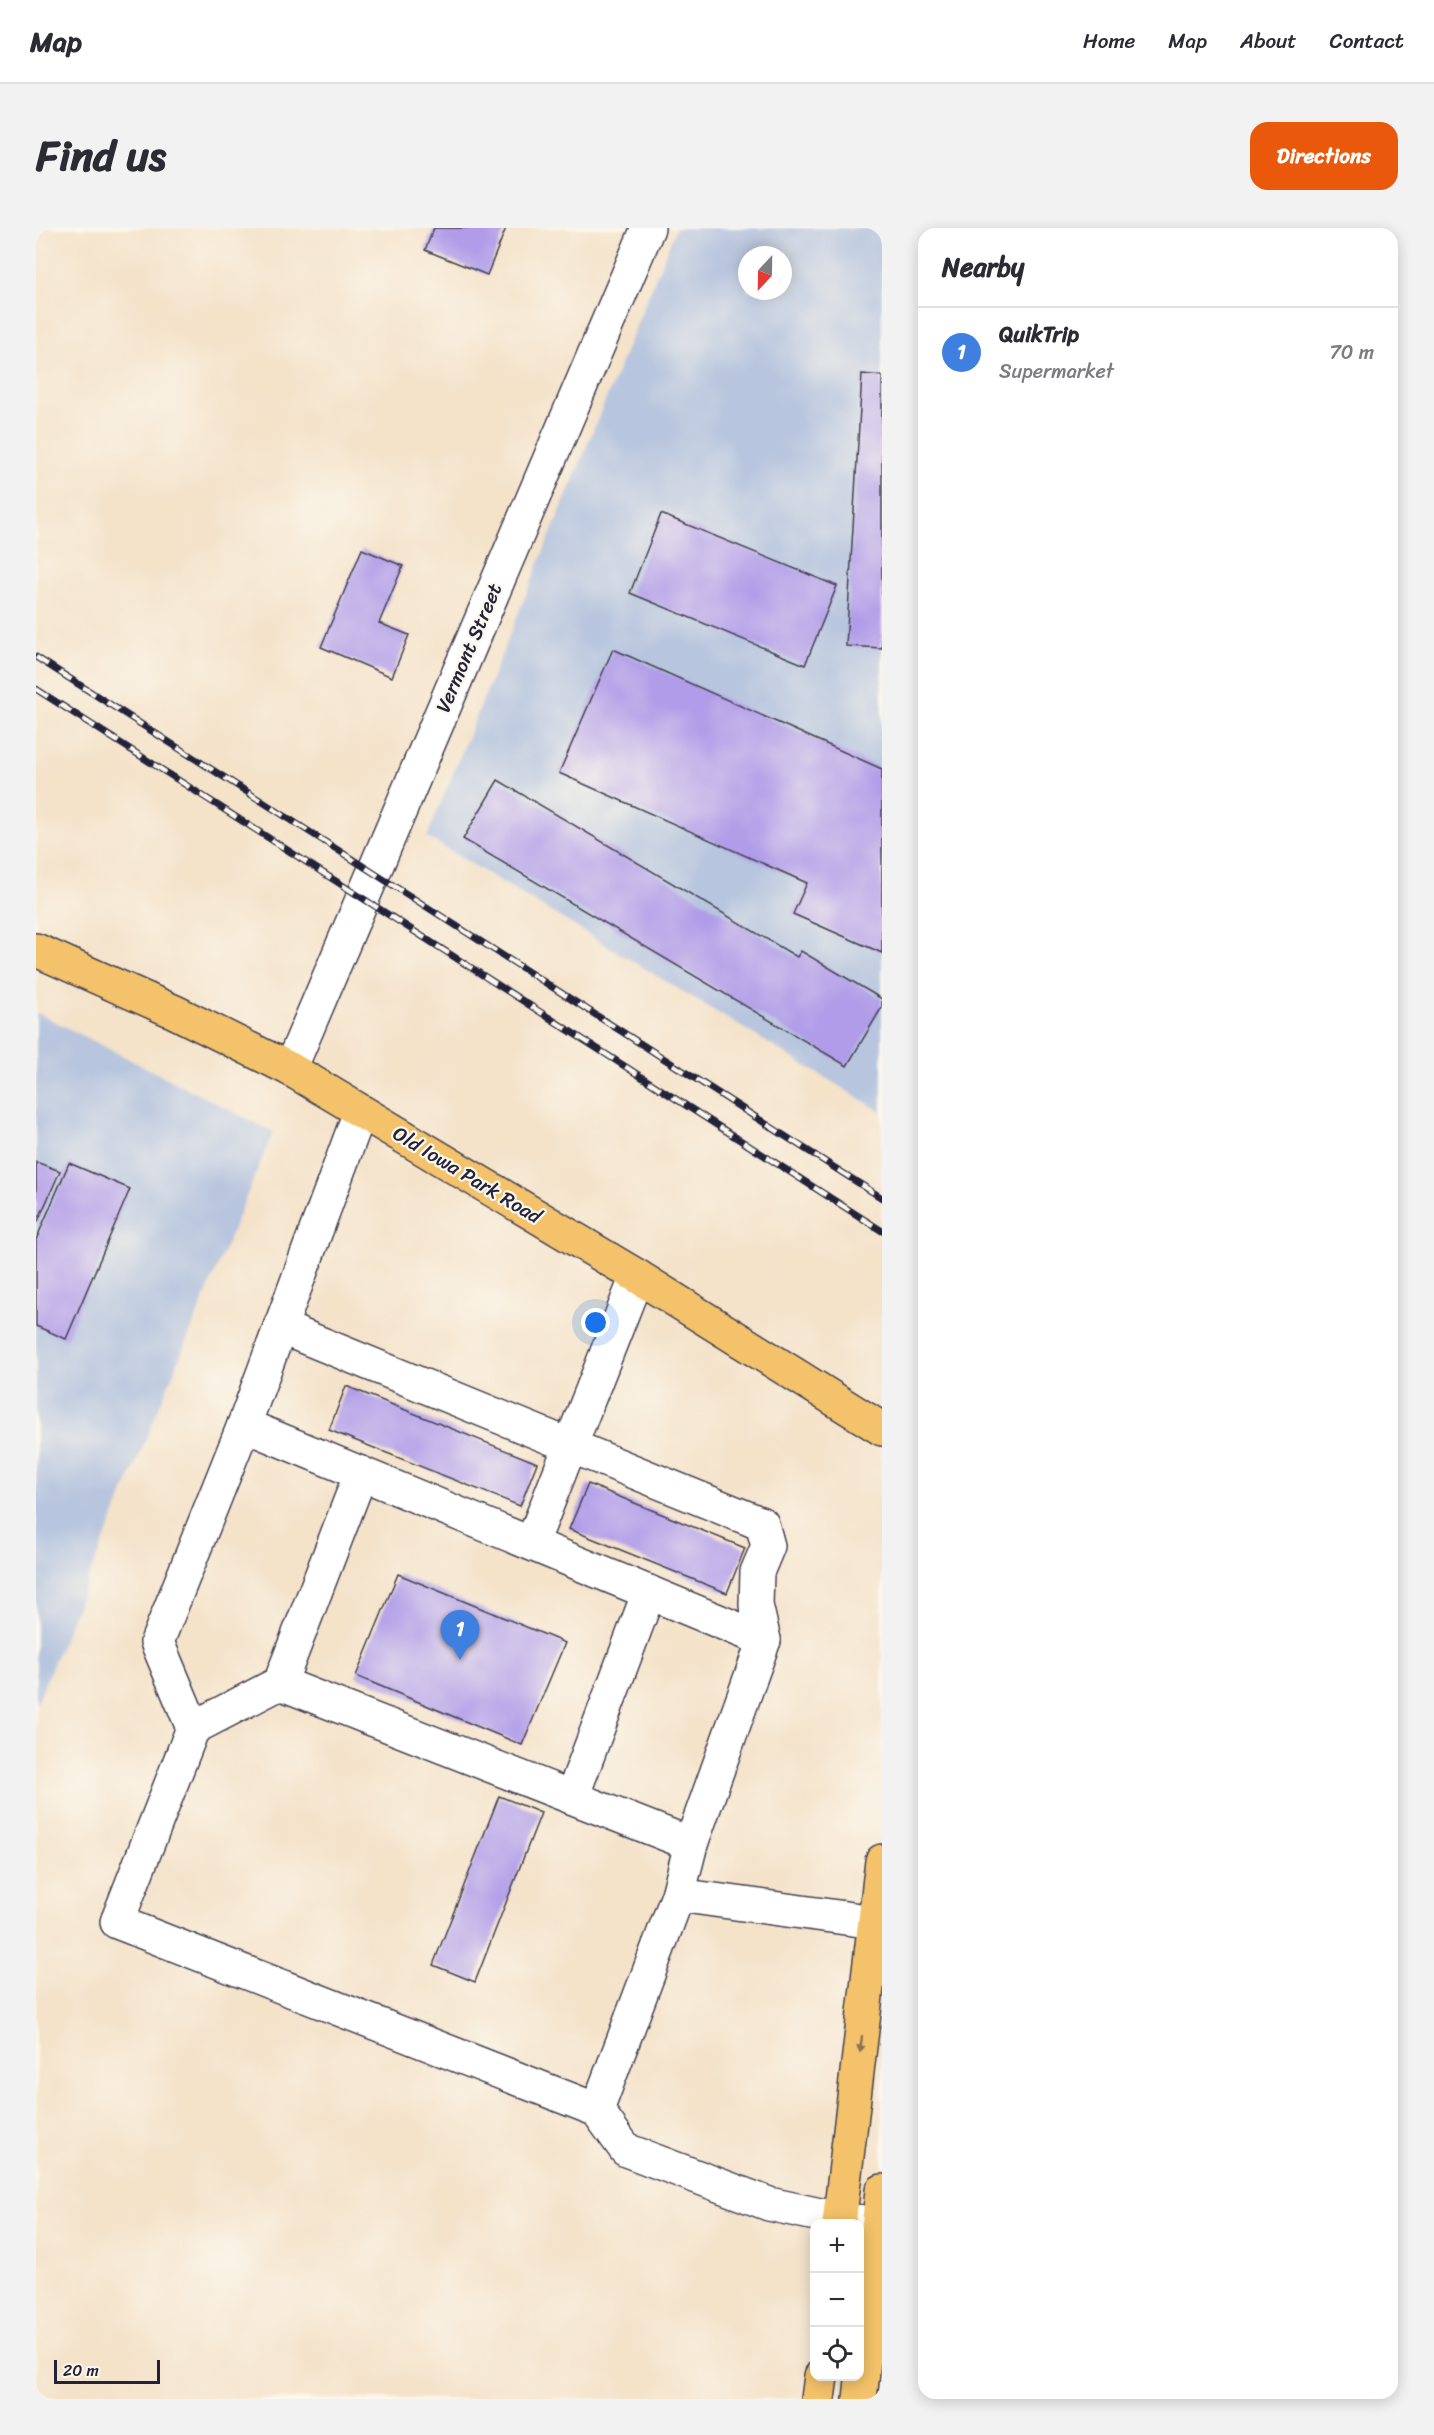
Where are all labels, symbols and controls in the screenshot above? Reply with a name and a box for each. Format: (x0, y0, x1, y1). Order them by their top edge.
text: Map (30, 17, 82, 66)
text: Home (1083, 22, 1135, 60)
text: Map (1168, 22, 1207, 60)
text: About (1240, 22, 1297, 60)
text: Contact (1330, 22, 1404, 60)
text: Find us (36, 119, 166, 193)
button: Directions (1250, 122, 1398, 190)
text: Nearby (942, 244, 1024, 290)
north arrow (738, 246, 792, 300)
text: QuikTrip (999, 315, 1079, 354)
text: 1 (957, 335, 966, 370)
text: 70 m (1329, 335, 1374, 370)
text: Supermarket (999, 354, 1114, 389)
street label: Vermont Street (426, 577, 512, 718)
street label: Old Iowa Park Road (386, 1117, 550, 1234)
your location (581, 1308, 610, 1337)
pin: 1 (440, 1610, 480, 1660)
one-way arrow (856, 2035, 866, 2054)
map controls (810, 2219, 864, 2381)
button: + (810, 2219, 864, 2273)
button: − (810, 2273, 864, 2327)
button: locate (810, 2327, 864, 2381)
text: 20 m (63, 2356, 99, 2385)
scale bar (54, 2357, 160, 2384)

